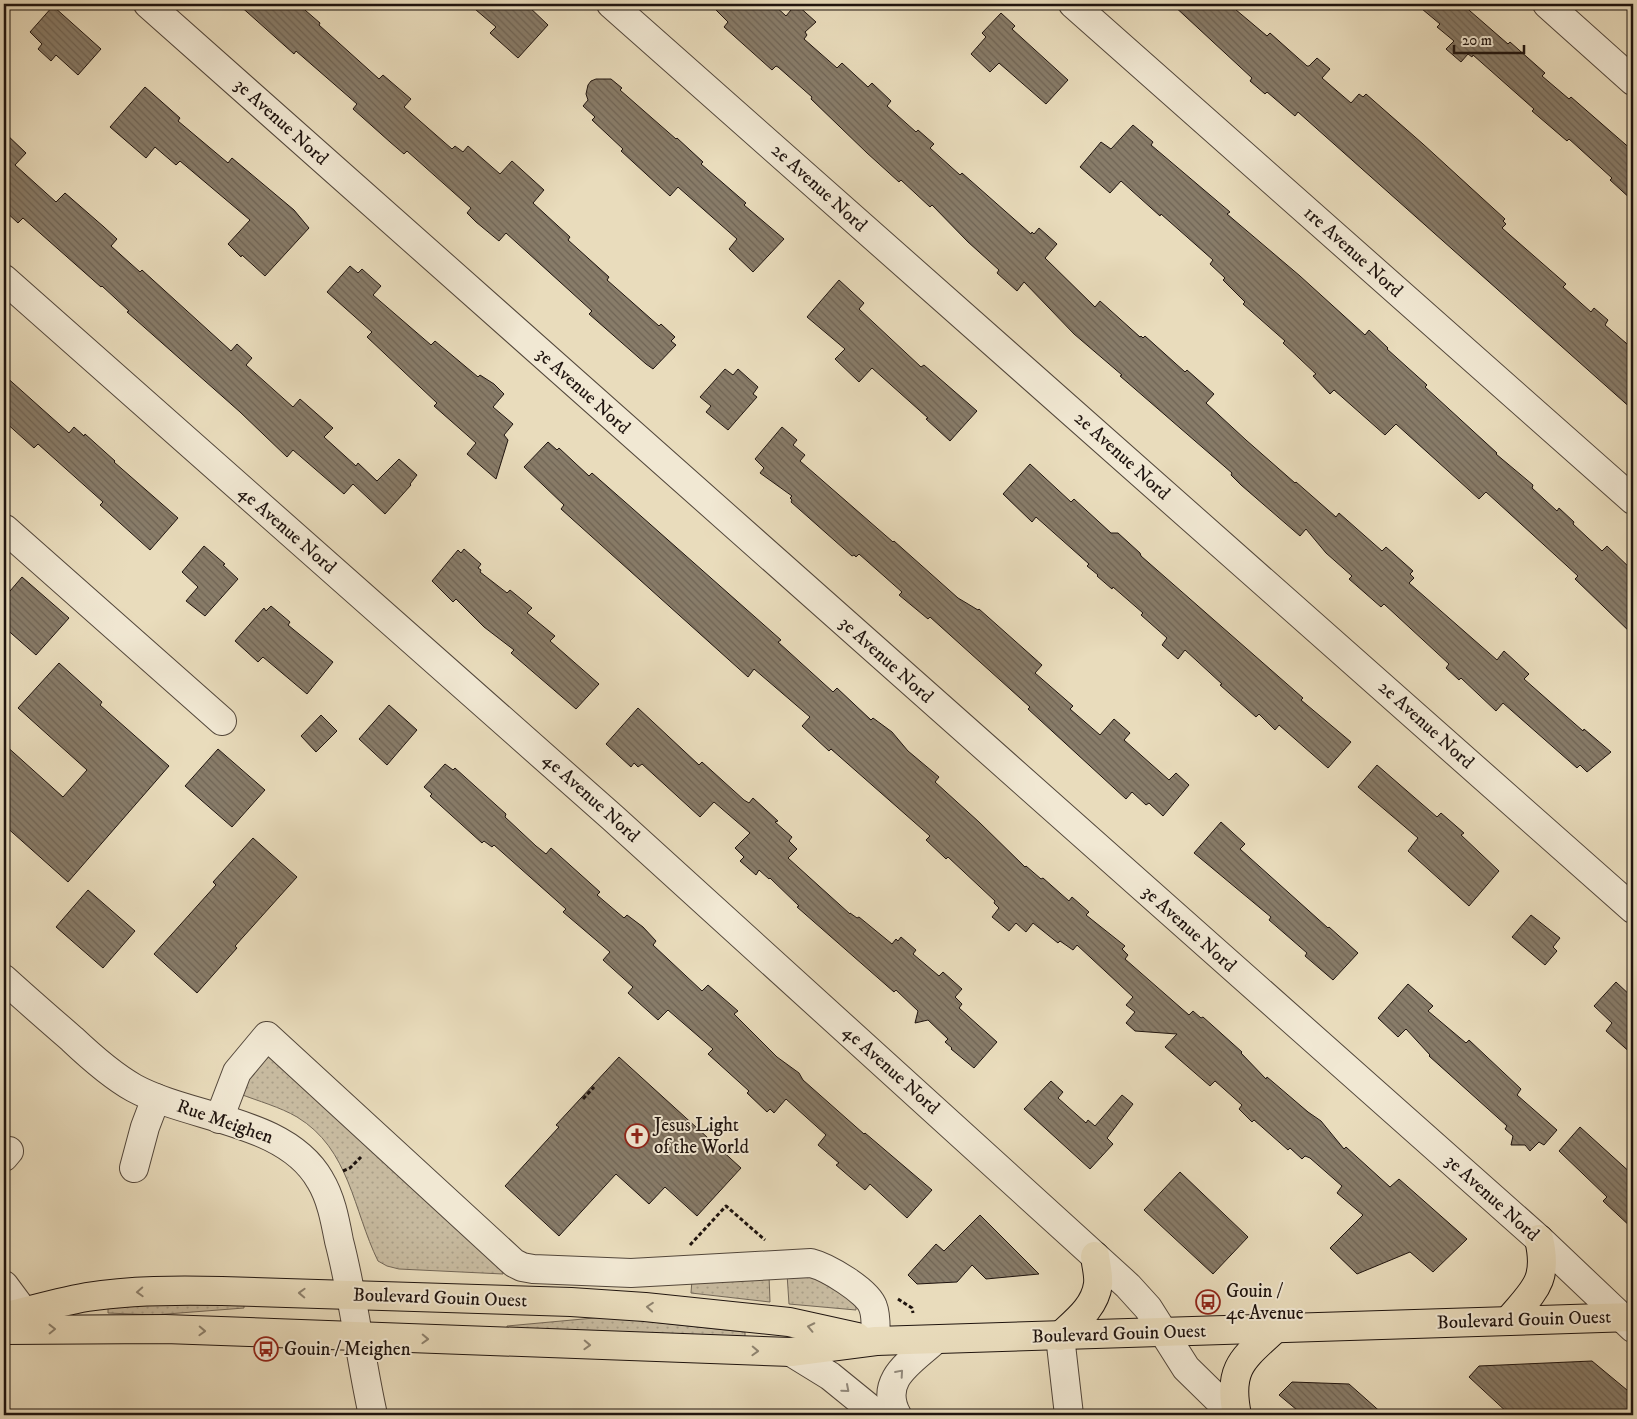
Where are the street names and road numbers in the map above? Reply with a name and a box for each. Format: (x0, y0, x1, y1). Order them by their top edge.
street label: 3e Avenue Nord (229, 74, 333, 171)
street label: 2e Avenue Nord (766, 139, 872, 237)
street label: 1re Avenue Nord (1299, 201, 1408, 303)
street label: 3e Avenue Nord (531, 343, 635, 440)
street label: 2e Avenue Nord (1069, 407, 1175, 505)
street label: 4e Avenue Nord (233, 481, 341, 579)
street label: 3e Avenue Nord (834, 612, 938, 709)
street label: 2e Avenue Nord (1373, 676, 1479, 774)
street label: 4e Avenue Nord (538, 748, 645, 848)
street label: 3e Avenue Nord (1137, 881, 1241, 978)
street label: 4e Avenue Nord (838, 1020, 945, 1120)
street label: Rue Meighen (174, 1095, 276, 1149)
street label: 3e Avenue Nord (1440, 1150, 1544, 1247)
street label: Boulevard Gouin Ouest (352, 1283, 528, 1313)
street label: Boulevard Gouin Ouest (1436, 1305, 1612, 1335)
street label: Boulevard Gouin Ouest (1031, 1319, 1207, 1349)

